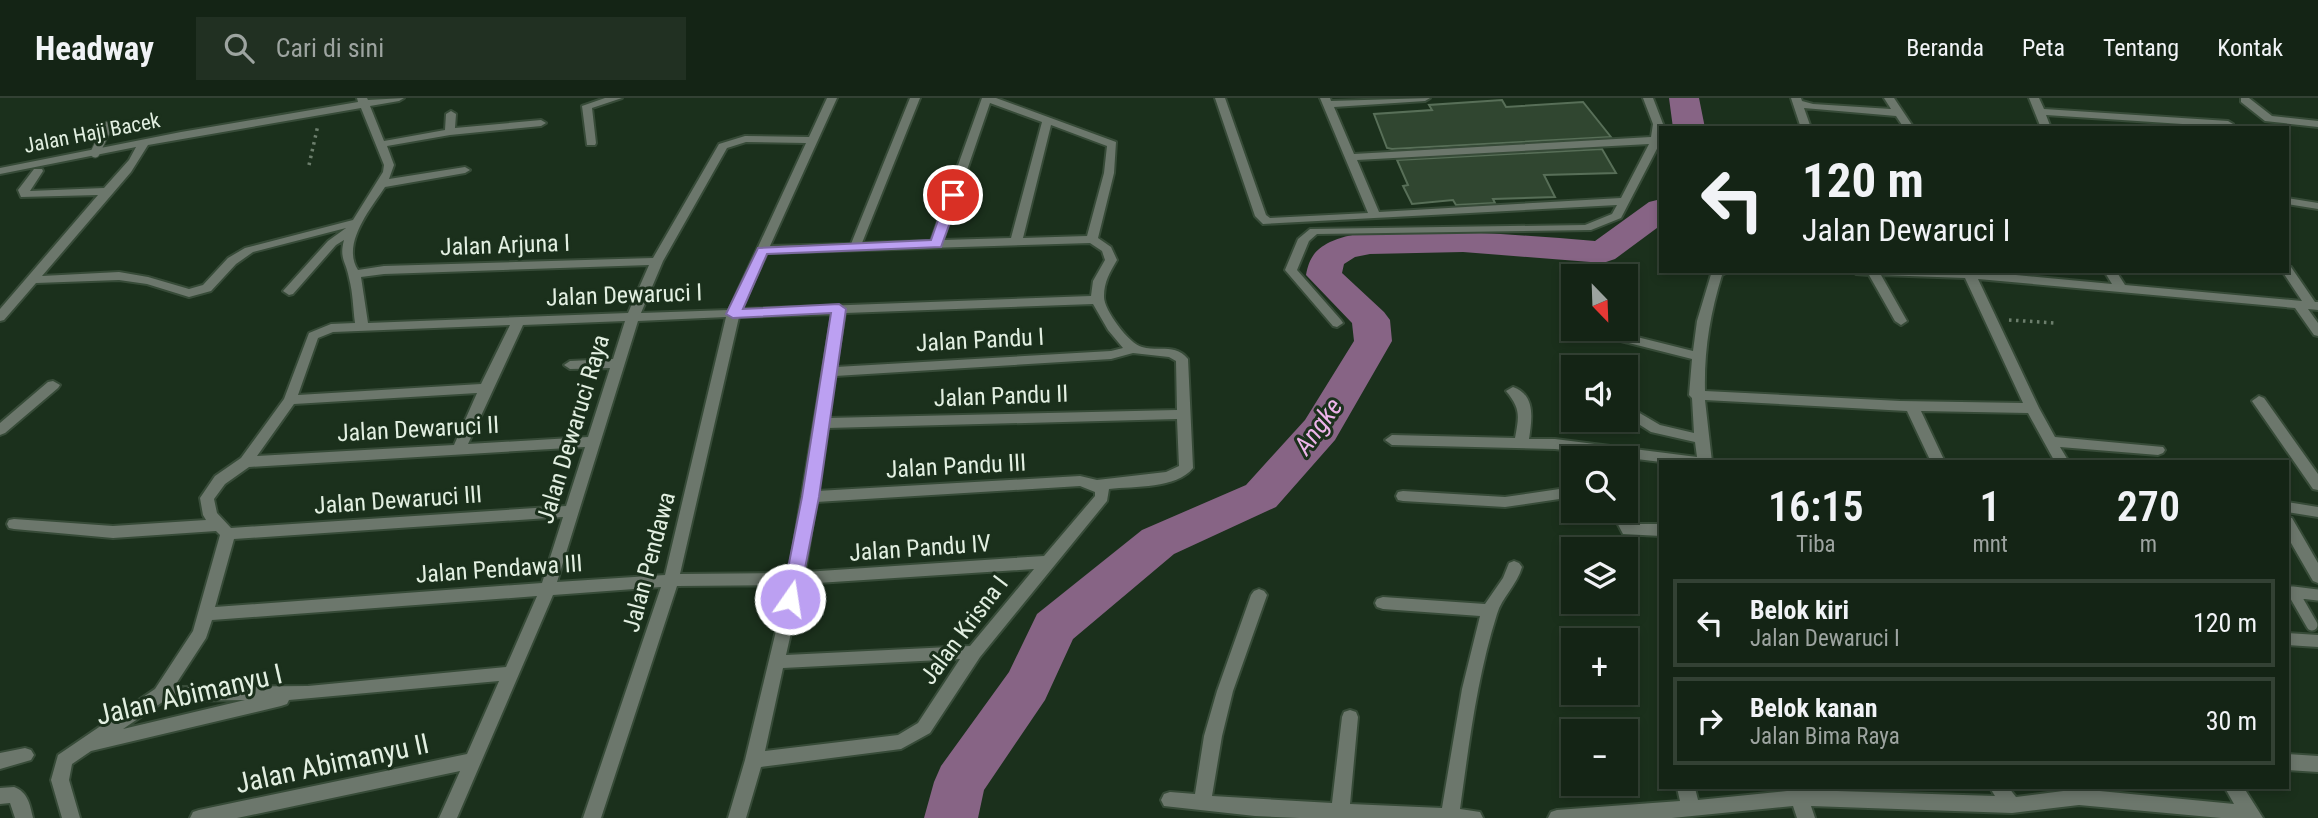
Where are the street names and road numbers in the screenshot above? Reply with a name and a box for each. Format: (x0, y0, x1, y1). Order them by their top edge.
street label: Jalan Haji Bacek (22, 108, 163, 158)
street label: Jalan Arjuna I (440, 229, 570, 261)
street label: Jalan Dewaruci I (545, 278, 703, 312)
street label: Jalan Pandu I (915, 323, 1045, 357)
street label: Jalan Dewaruci Raya (531, 331, 615, 527)
street label: Jalan Pandu II (933, 380, 1069, 412)
street label: Jalan Dewaruci II (336, 411, 500, 447)
street label: Jalan Pandu III (885, 448, 1027, 484)
street label: Jalan Dewaruci III (313, 480, 483, 520)
street label: Jalan Pendawa (617, 489, 681, 635)
street label: Jalan Pandu IV (848, 529, 992, 567)
street label: Jalan Pendawa III (415, 549, 583, 589)
street label: Jalan Krisna I (914, 570, 1014, 690)
street label: Jalan Abimanyu I (93, 657, 285, 732)
street label: Jalan Abimanyu II (232, 727, 432, 800)

